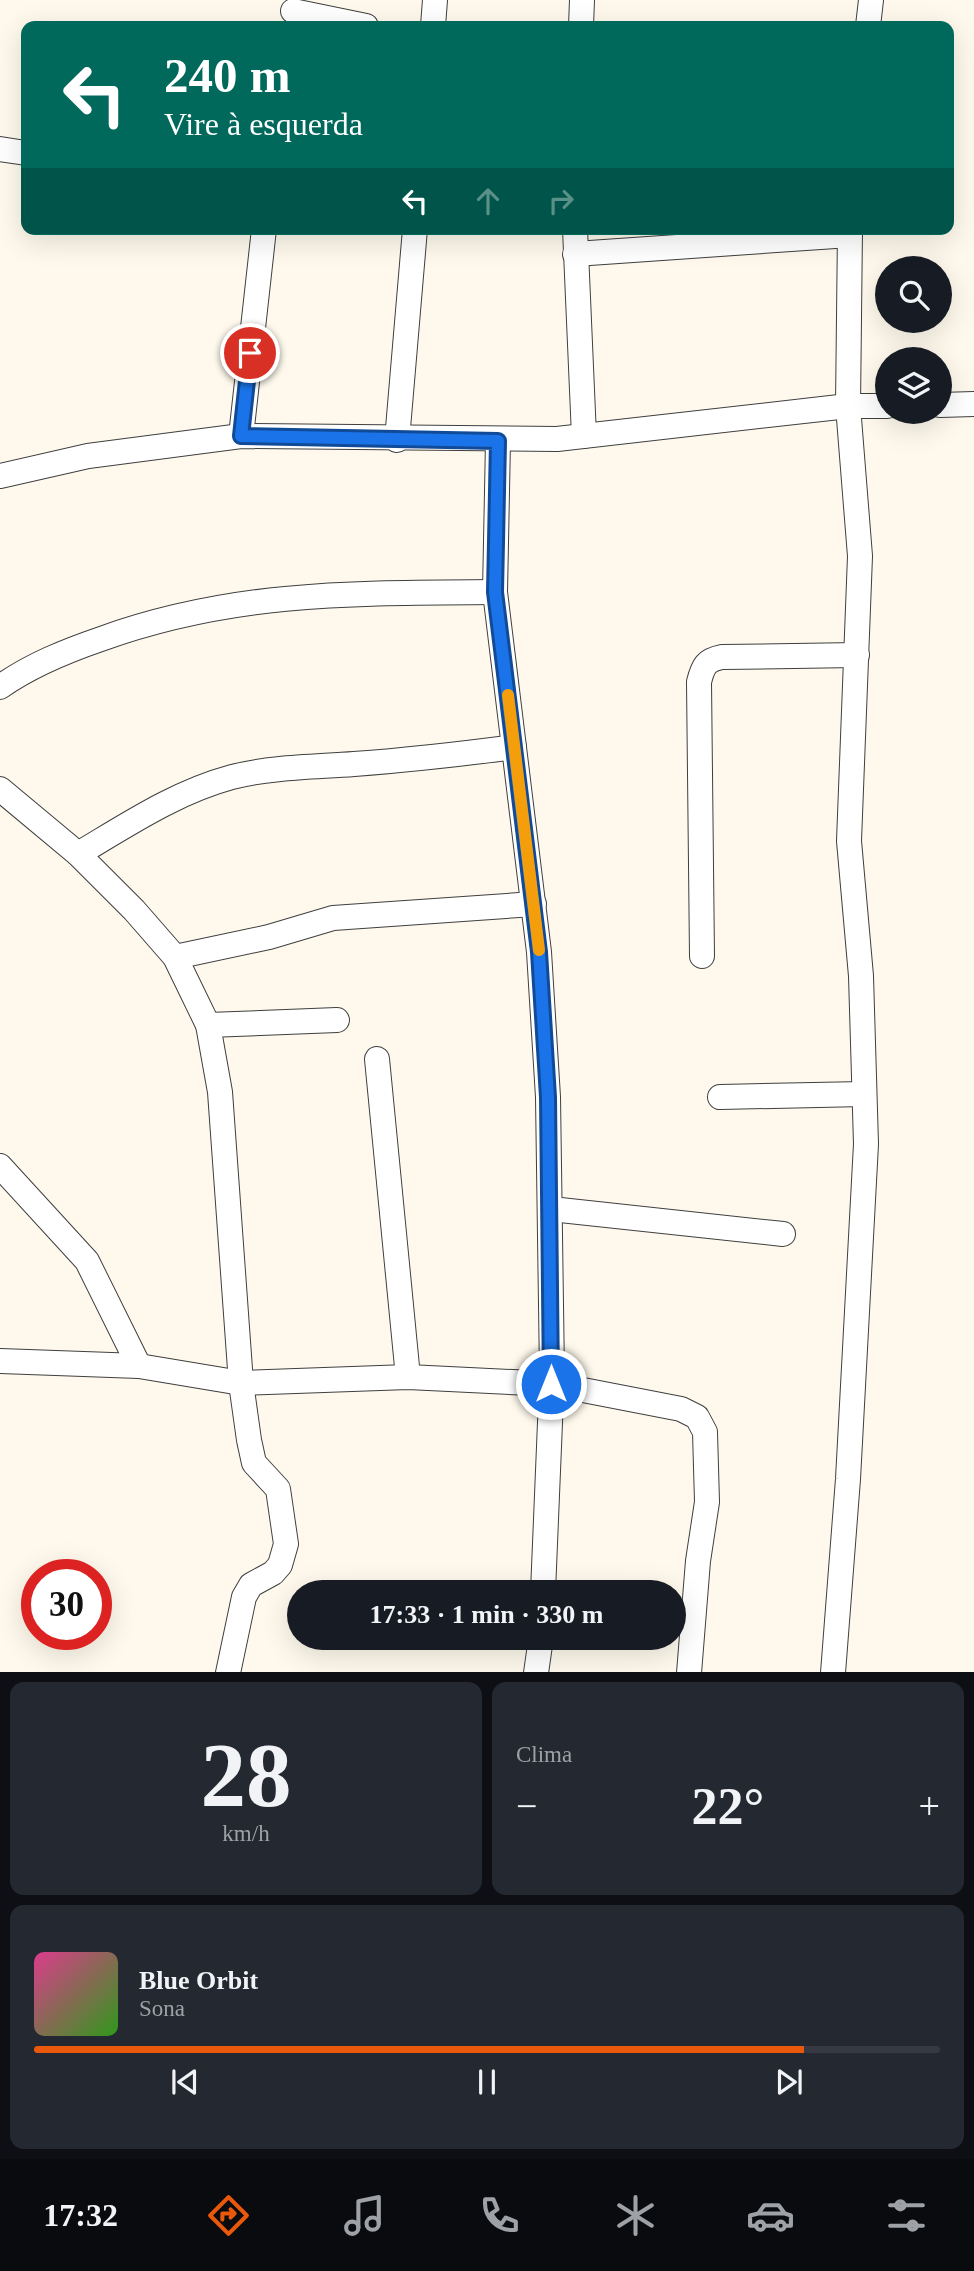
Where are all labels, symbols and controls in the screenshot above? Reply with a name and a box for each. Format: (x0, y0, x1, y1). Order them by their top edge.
text: 240 m (164, 48, 291, 103)
icon: left (49, 49, 140, 140)
text: Vire à esquerda (164, 106, 363, 142)
icon: left (396, 182, 434, 220)
icon: ahead (469, 182, 507, 220)
icon: right (542, 182, 580, 220)
map controls (875, 256, 952, 424)
button: search (875, 256, 952, 333)
pin (220, 323, 280, 383)
icon: arrive (231, 334, 269, 372)
button: layers (875, 347, 952, 424)
position arrow (514, 1347, 588, 1421)
speed limit sign: 30 (21, 1559, 112, 1650)
text: 17:33 · 1 min · 330 m (370, 1600, 604, 1629)
text: 28 (201, 1725, 292, 1826)
text: Clima (516, 1742, 572, 1767)
text: 22° (692, 1778, 764, 1835)
text: − (516, 1785, 537, 1827)
text: + (919, 1785, 940, 1827)
text: km/h (222, 1821, 270, 1846)
text: Blue Orbit (139, 1966, 258, 1995)
text: Sona (139, 1996, 185, 2021)
icon: previous (166, 2063, 204, 2101)
icon: pause (468, 2063, 506, 2101)
icon: next (770, 2063, 808, 2101)
icon: directions (204, 2191, 253, 2240)
icon: music (340, 2191, 389, 2240)
icon: phone (475, 2191, 524, 2240)
icon: climate (611, 2191, 660, 2240)
icon: car (746, 2191, 795, 2240)
icon: filters (882, 2191, 931, 2240)
text: 17:32 (43, 2197, 118, 2233)

